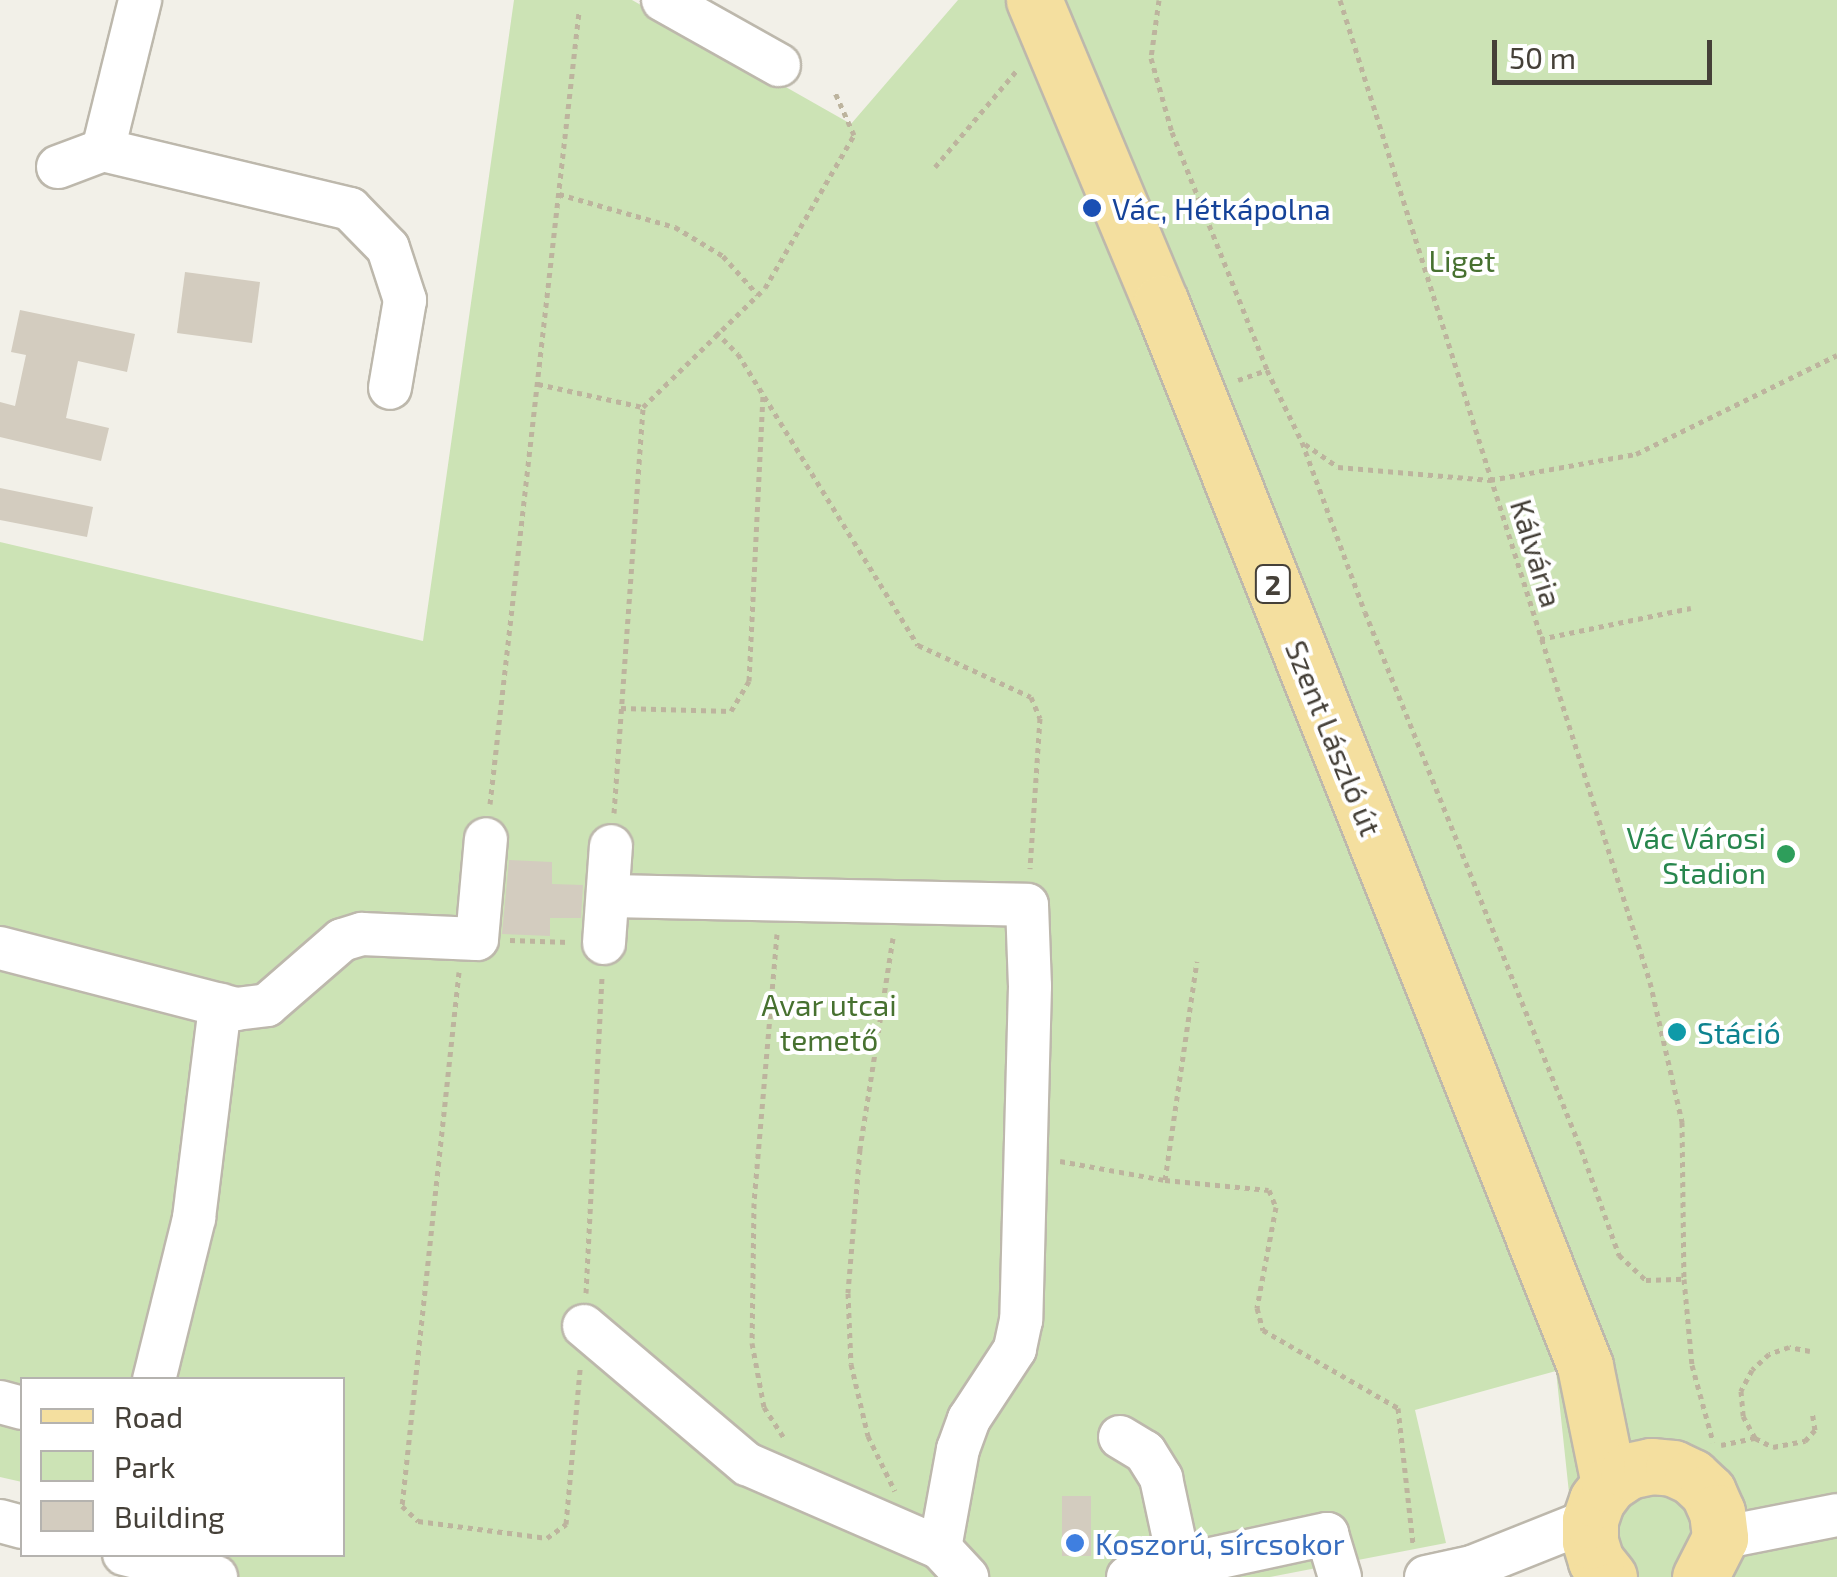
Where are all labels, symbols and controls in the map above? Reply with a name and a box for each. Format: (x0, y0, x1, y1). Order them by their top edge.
scale bar (1497, 20, 1717, 82)
text: 50 m (1509, 39, 1576, 75)
place label: Vác, Hétkápolna (1112, 190, 1331, 226)
marker: Vác, Hétkápolna (1081, 197, 1103, 219)
park label: Liget (1428, 242, 1496, 278)
street label: Kálvária (1504, 495, 1570, 611)
road number: 2 (1253, 561, 1293, 607)
street label: Szent László út (1278, 635, 1390, 841)
place label: Vác Városi Stadion (1625, 819, 1766, 890)
marker: Vác Városi Stadion (1775, 843, 1797, 865)
park label: Avar utcai temető (761, 986, 897, 1056)
place label: Stáció (1697, 1014, 1781, 1050)
marker: Stáció (1666, 1021, 1688, 1043)
legend (20, 1377, 345, 1557)
text: Road (114, 1398, 183, 1434)
text: Park (114, 1448, 175, 1484)
text: Building (114, 1498, 225, 1534)
place label: Koszorú, sírcsokor (1095, 1525, 1345, 1561)
marker: Koszorú, sírcsokor (1064, 1532, 1086, 1554)

